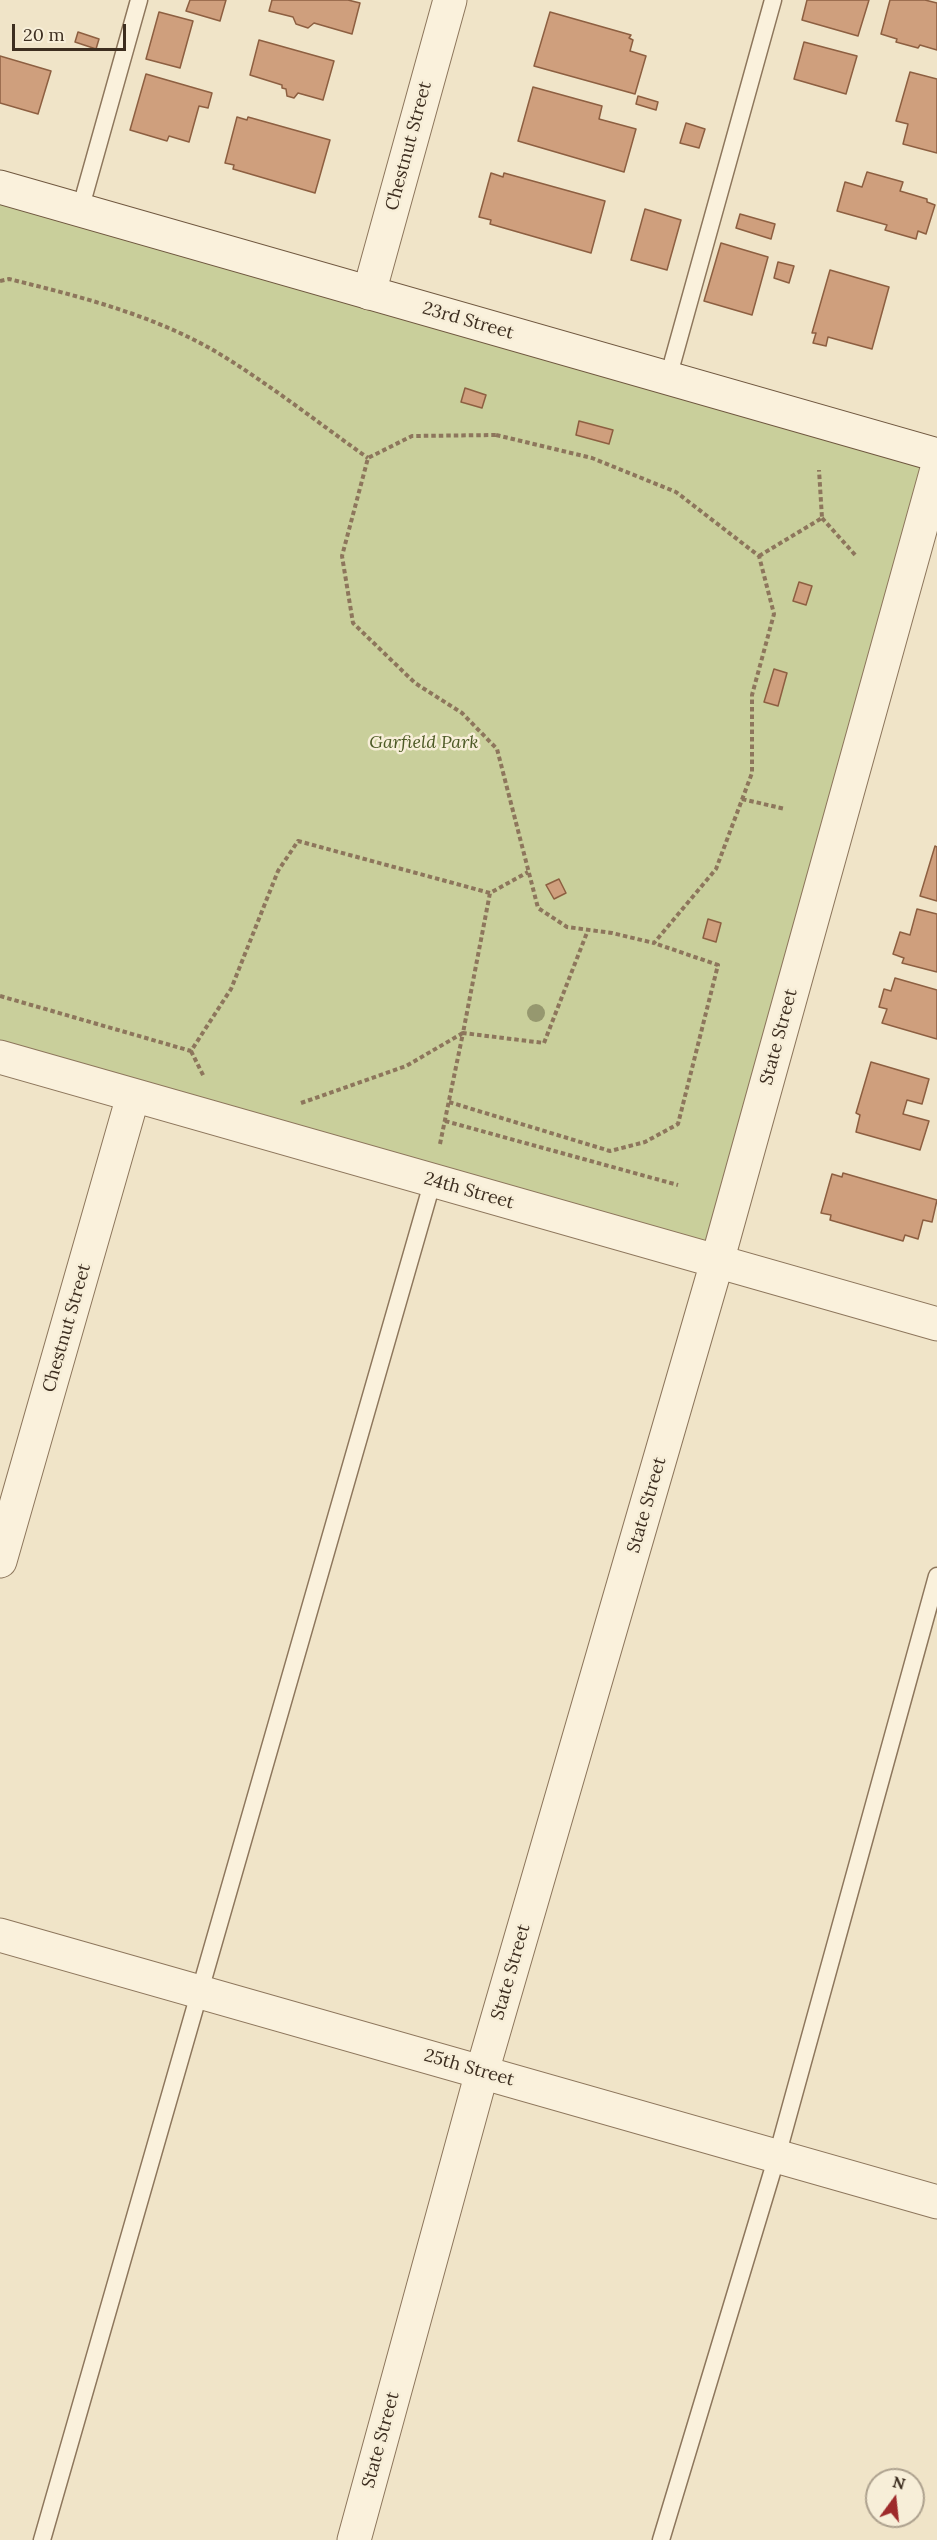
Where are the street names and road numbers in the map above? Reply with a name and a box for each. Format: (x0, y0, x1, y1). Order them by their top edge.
street label: Chestnut Street (381, 79, 437, 213)
street label: 23rd Street (420, 298, 516, 344)
street label: State Street (756, 987, 802, 1087)
street label: 24th Street (422, 1168, 516, 1214)
street label: Chestnut Street (38, 1261, 96, 1395)
street label: State Street (623, 1455, 671, 1555)
street label: State Street (487, 1922, 535, 2022)
street label: 25th Street (421, 2045, 517, 2091)
street label: State Street (358, 2390, 404, 2490)

